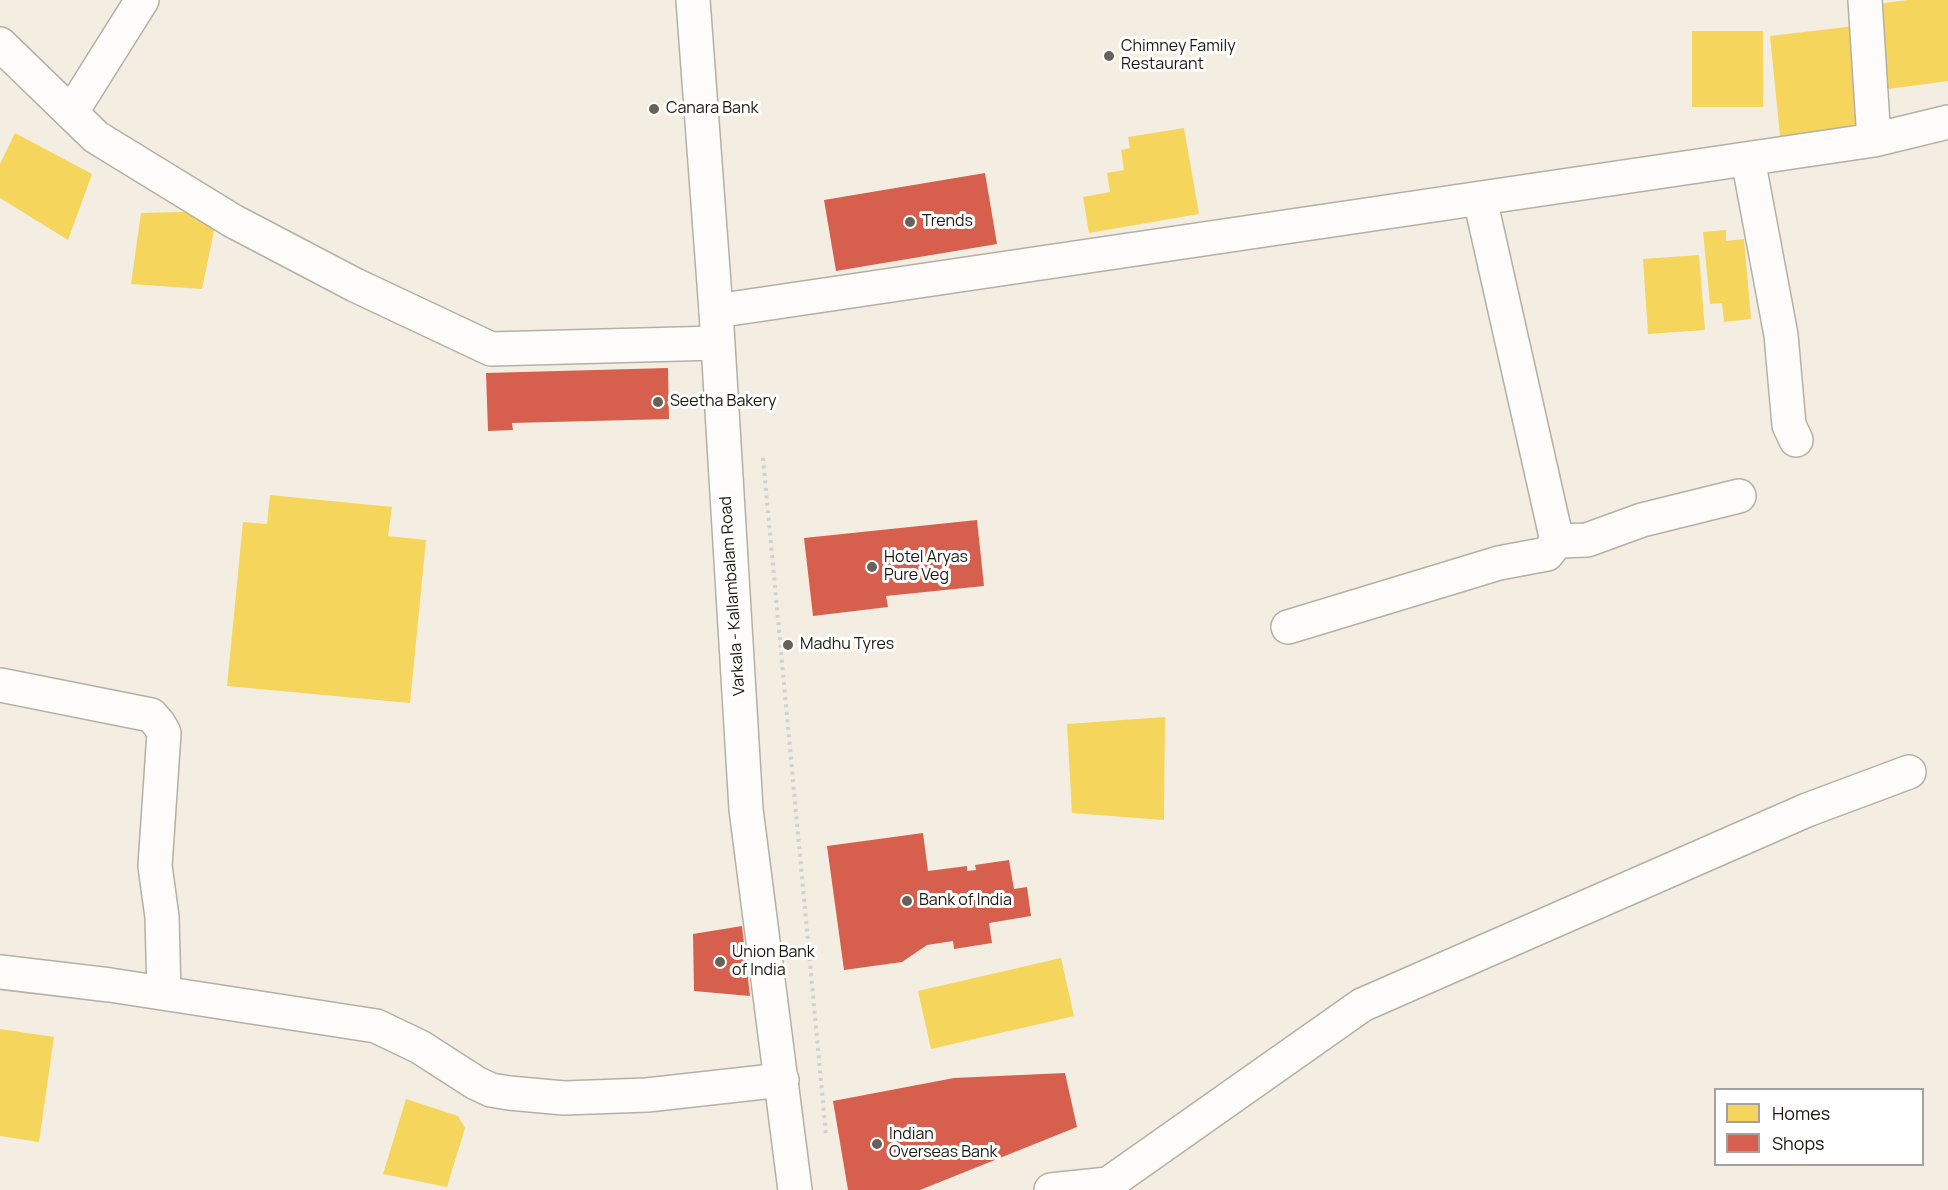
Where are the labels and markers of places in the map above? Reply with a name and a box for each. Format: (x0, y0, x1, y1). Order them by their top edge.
place label: Chimney Family Restaurant (1121, 37, 1236, 75)
marker: Chimney Family Restaurant (1102, 49, 1116, 63)
place label: Canara Bank (666, 99, 758, 119)
marker: Canara Bank (647, 102, 661, 116)
place label: Trends (922, 212, 973, 232)
marker: Trends (903, 215, 917, 229)
place label: Seetha Bakery (670, 392, 776, 412)
marker: Seetha Bakery (651, 395, 665, 409)
place label: Hotel Aryas Pure Veg (884, 548, 968, 586)
marker: Hotel Aryas Pure Veg (865, 560, 879, 574)
place label: Madhu Tyres (800, 635, 894, 655)
marker: Madhu Tyres (781, 638, 795, 652)
place label: Bank of India (919, 891, 1012, 911)
marker: Bank of India (900, 894, 914, 908)
place label: Union Bank of India (732, 943, 815, 981)
marker: Union Bank of India (713, 955, 727, 969)
place label: Indian Overseas Bank (889, 1125, 997, 1163)
marker: Indian Overseas Bank (870, 1137, 884, 1151)

